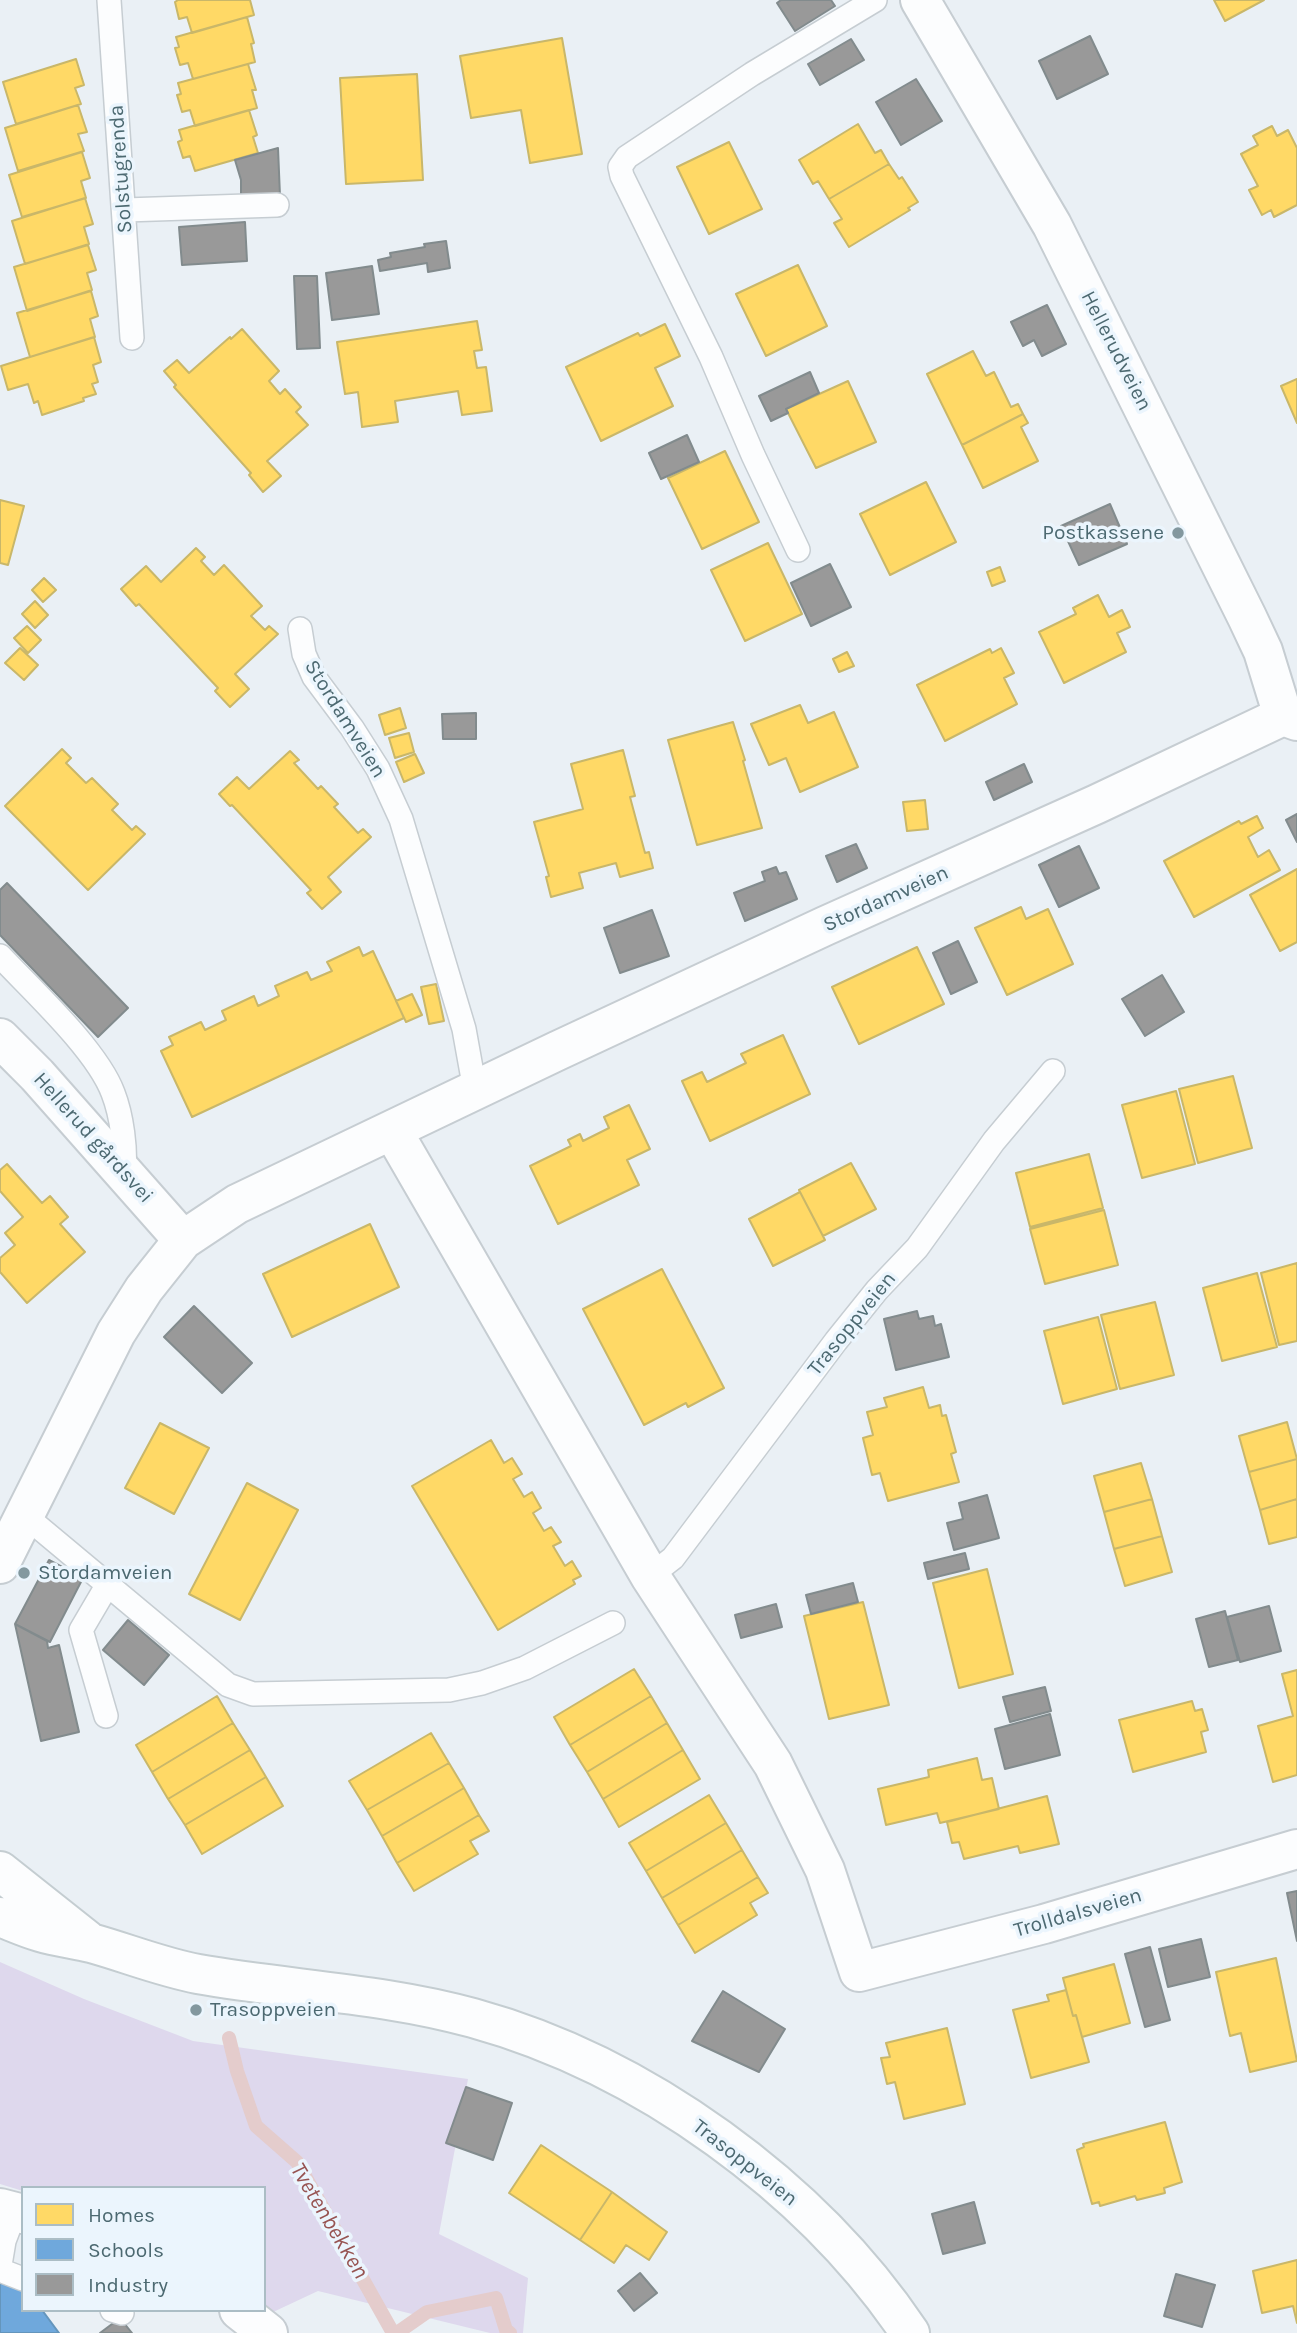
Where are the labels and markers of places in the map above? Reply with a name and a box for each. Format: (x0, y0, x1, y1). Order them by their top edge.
place label: Postkassene (1042, 520, 1164, 546)
marker: Postkassene (1170, 525, 1186, 541)
place label: Stordamveien (38, 1560, 172, 1586)
marker: Stordamveien (16, 1565, 32, 1581)
place label: Trasoppveien (210, 1997, 336, 2023)
marker: Trasoppveien (188, 2002, 204, 2018)

